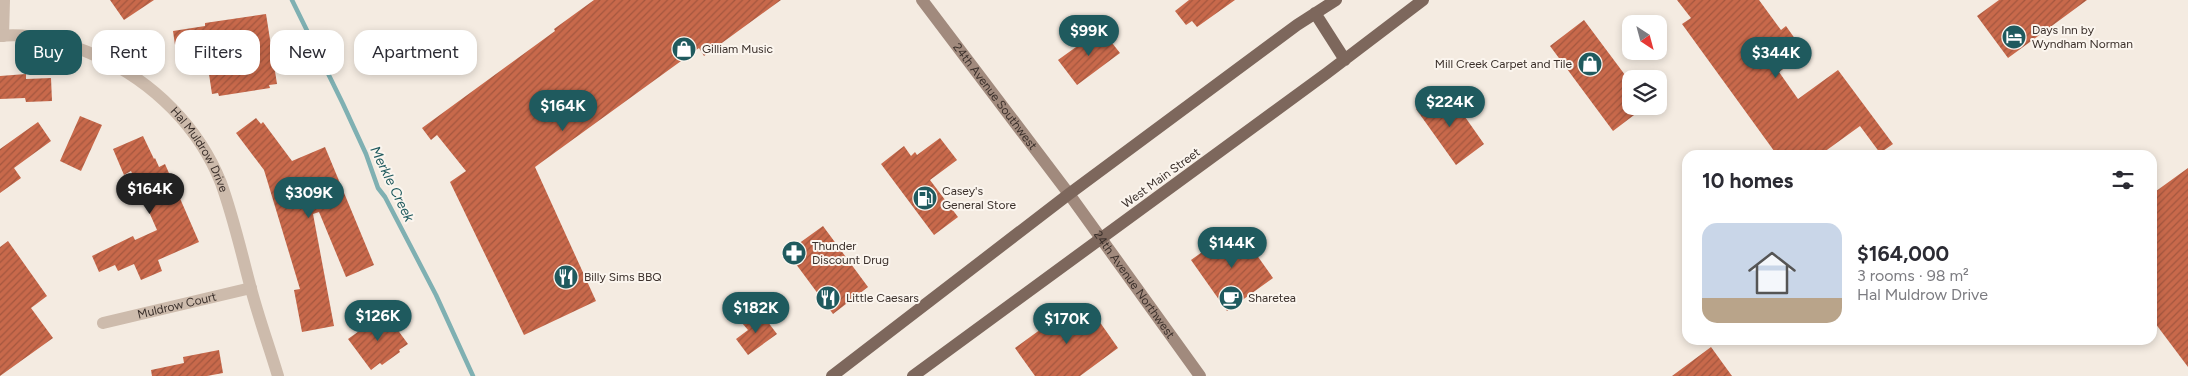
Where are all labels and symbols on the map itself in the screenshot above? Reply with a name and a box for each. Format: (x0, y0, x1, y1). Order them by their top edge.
pin: $99K (1059, 15, 1119, 57)
north arrow (1622, 15, 1668, 60)
place label: Days Inn by Wyndham Norman (2032, 23, 2133, 51)
hotel icon: Days Inn by Wyndham Norman (2001, 24, 2027, 50)
shop icon: Gilliam Music (671, 36, 697, 62)
pin: $344K (1741, 36, 1811, 79)
street label: 24th Avenue Southwest (950, 40, 1040, 153)
place label: Gilliam Music (702, 42, 773, 56)
shop icon: Mill Creek Carpet and Tile (1577, 51, 1603, 77)
place label: Mill Creek Carpet and Tile (1435, 57, 1572, 71)
pin: $224K (1415, 86, 1485, 128)
pin: $164K (528, 90, 598, 132)
street label: Hal Muldrow Drive (167, 104, 231, 194)
water label: Merkle Creek (366, 143, 418, 226)
street label: West Main Street (1119, 145, 1203, 211)
pin: $164K (115, 172, 185, 215)
pin: $309K (274, 176, 344, 219)
place label: Casey's General Store (942, 184, 1017, 212)
fuel station icon: Casey's General Store (912, 185, 938, 211)
pin: $144K (1197, 226, 1267, 269)
street label: 24th Avenue Northwest (1091, 228, 1178, 342)
place label: Thunder Discount Drug (812, 239, 889, 267)
pharmacy icon: Thunder Discount Drug (781, 240, 807, 266)
restaurant icon: Billy Sims BBQ (553, 264, 579, 290)
place label: Billy Sims BBQ (584, 270, 662, 284)
restaurant icon: Little Caesars (815, 285, 841, 311)
cafe icon: Sharetea (1218, 285, 1244, 311)
street label: Muldrow Court (136, 289, 218, 322)
place label: Little Caesars (846, 291, 919, 305)
place label: Sharetea (1248, 291, 1296, 305)
pin: $182K (721, 292, 791, 334)
pin: $126K (343, 300, 413, 342)
pin: $170K (1032, 302, 1102, 345)

